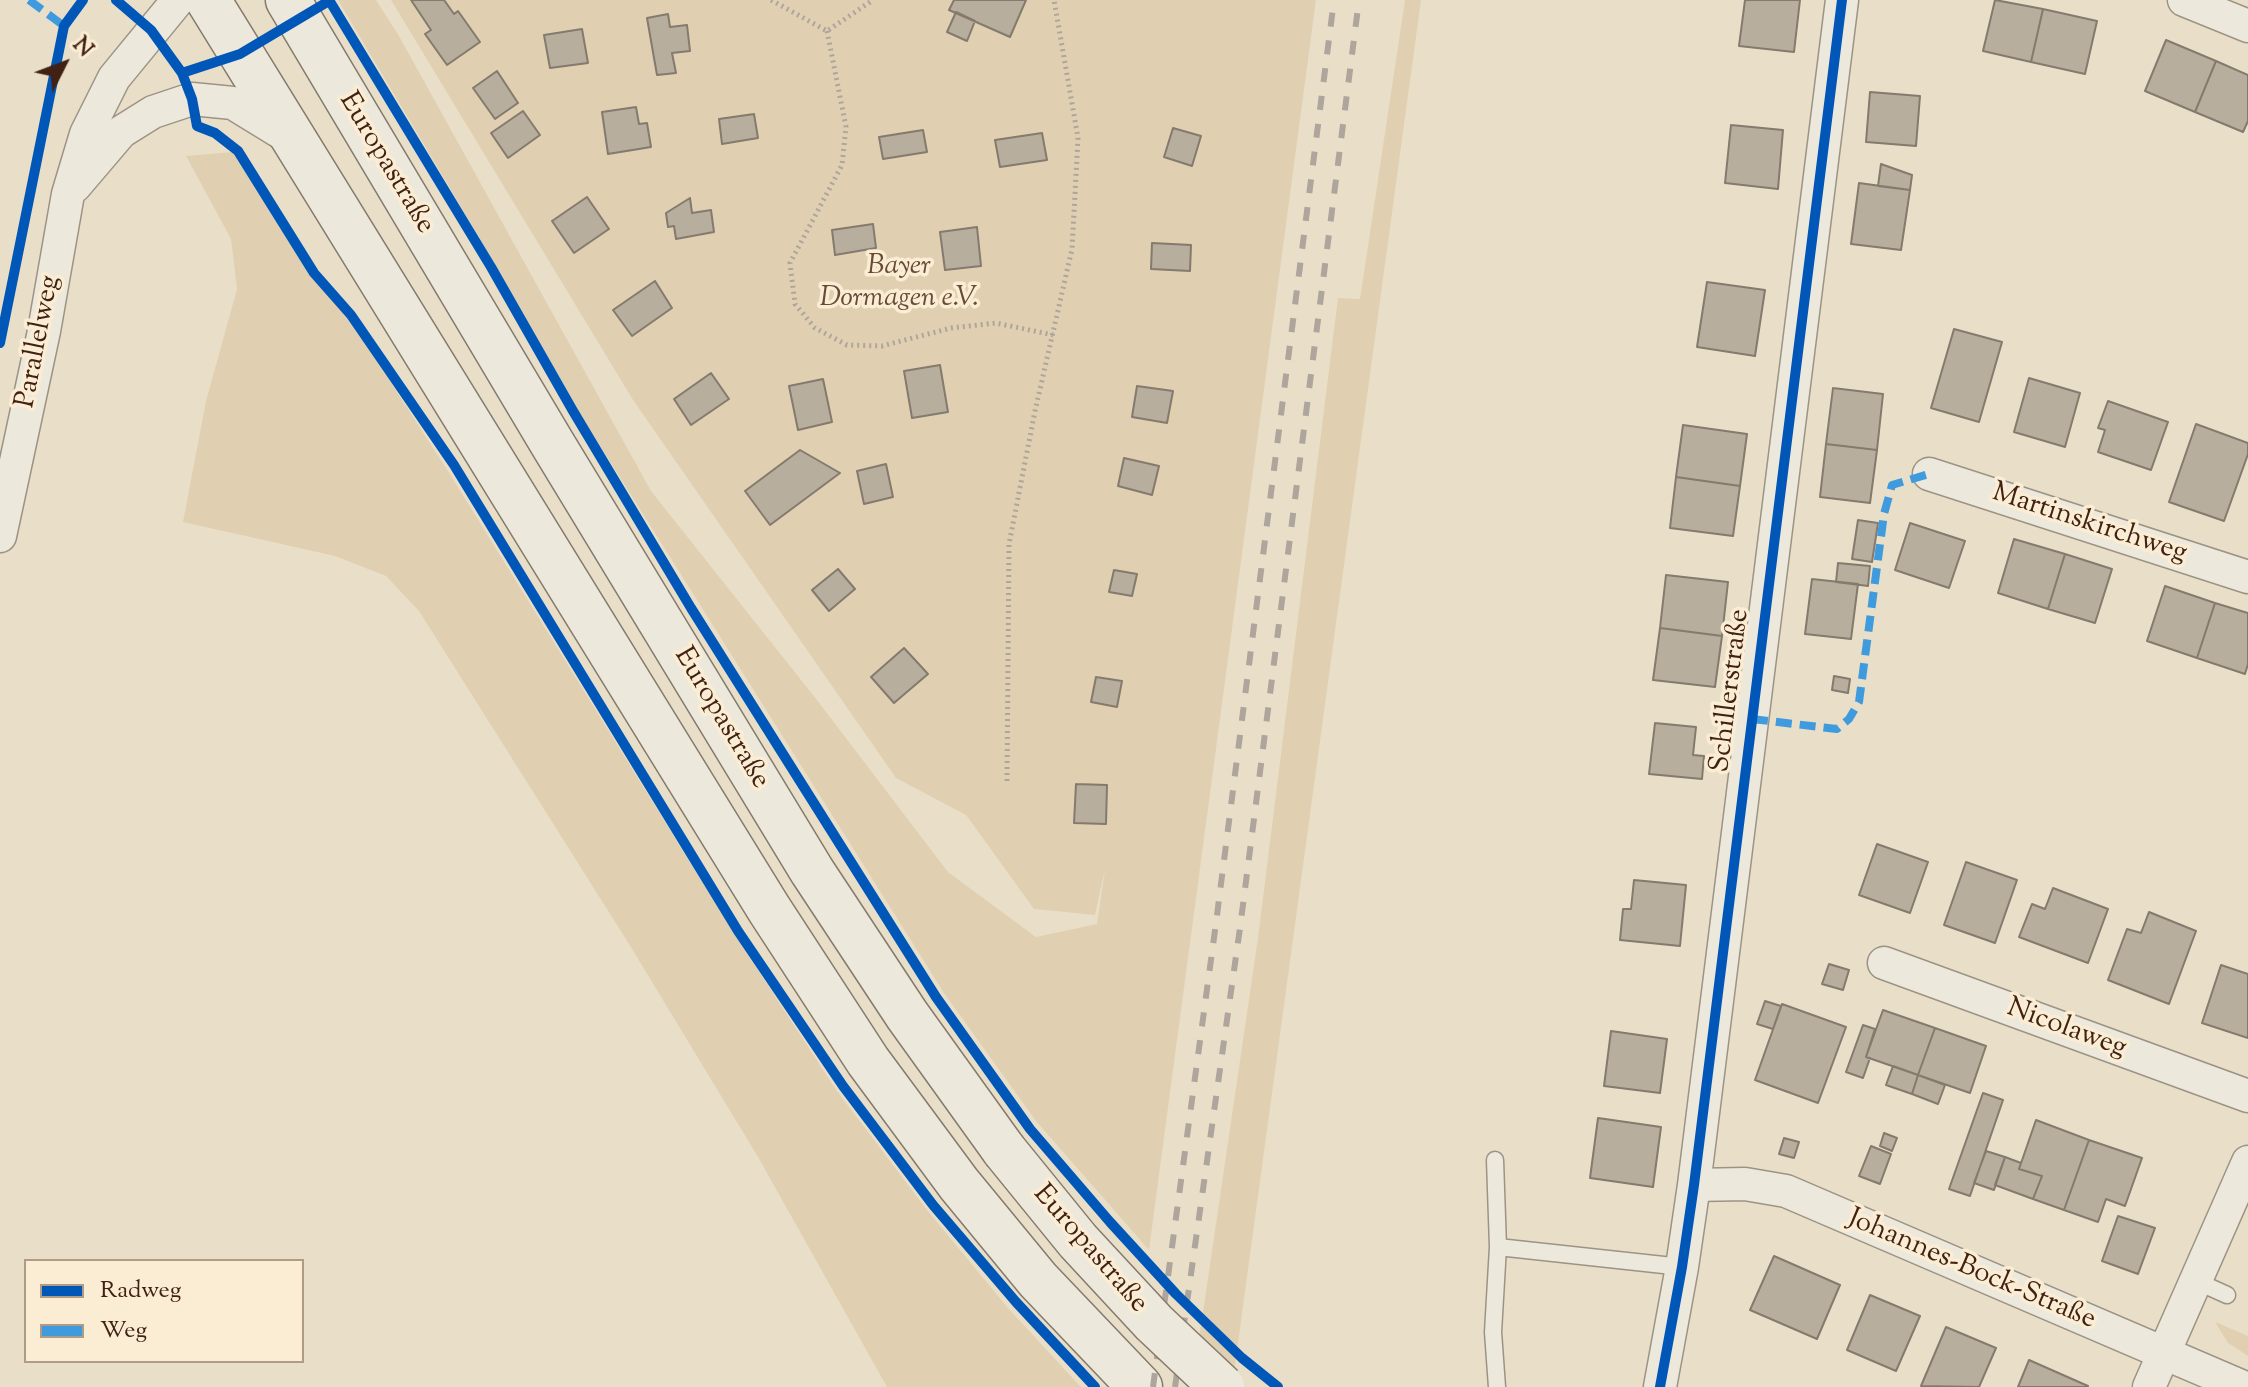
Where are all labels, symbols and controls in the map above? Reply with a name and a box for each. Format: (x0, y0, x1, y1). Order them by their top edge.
north arrow (24, 24, 104, 104)
text: N (64, 31, 100, 65)
street label: Europastraße (330, 87, 440, 241)
park label: Bayer Dormagen e.V. (820, 251, 978, 317)
street label: Parallelweg (11, 273, 69, 411)
street label: Martinskirchweg (1987, 478, 2191, 572)
street label: Schillerstraße (1705, 607, 1759, 775)
street label: Europastraße (665, 642, 775, 796)
street label: Nicolaweg (2002, 993, 2130, 1067)
street label: Europastraße (1024, 1179, 1154, 1321)
street label: Johannes-Bock-Straße (1842, 1204, 2100, 1338)
legend (24, 1259, 304, 1363)
text: Radweg (100, 1274, 181, 1308)
text: Weg (100, 1314, 147, 1348)

